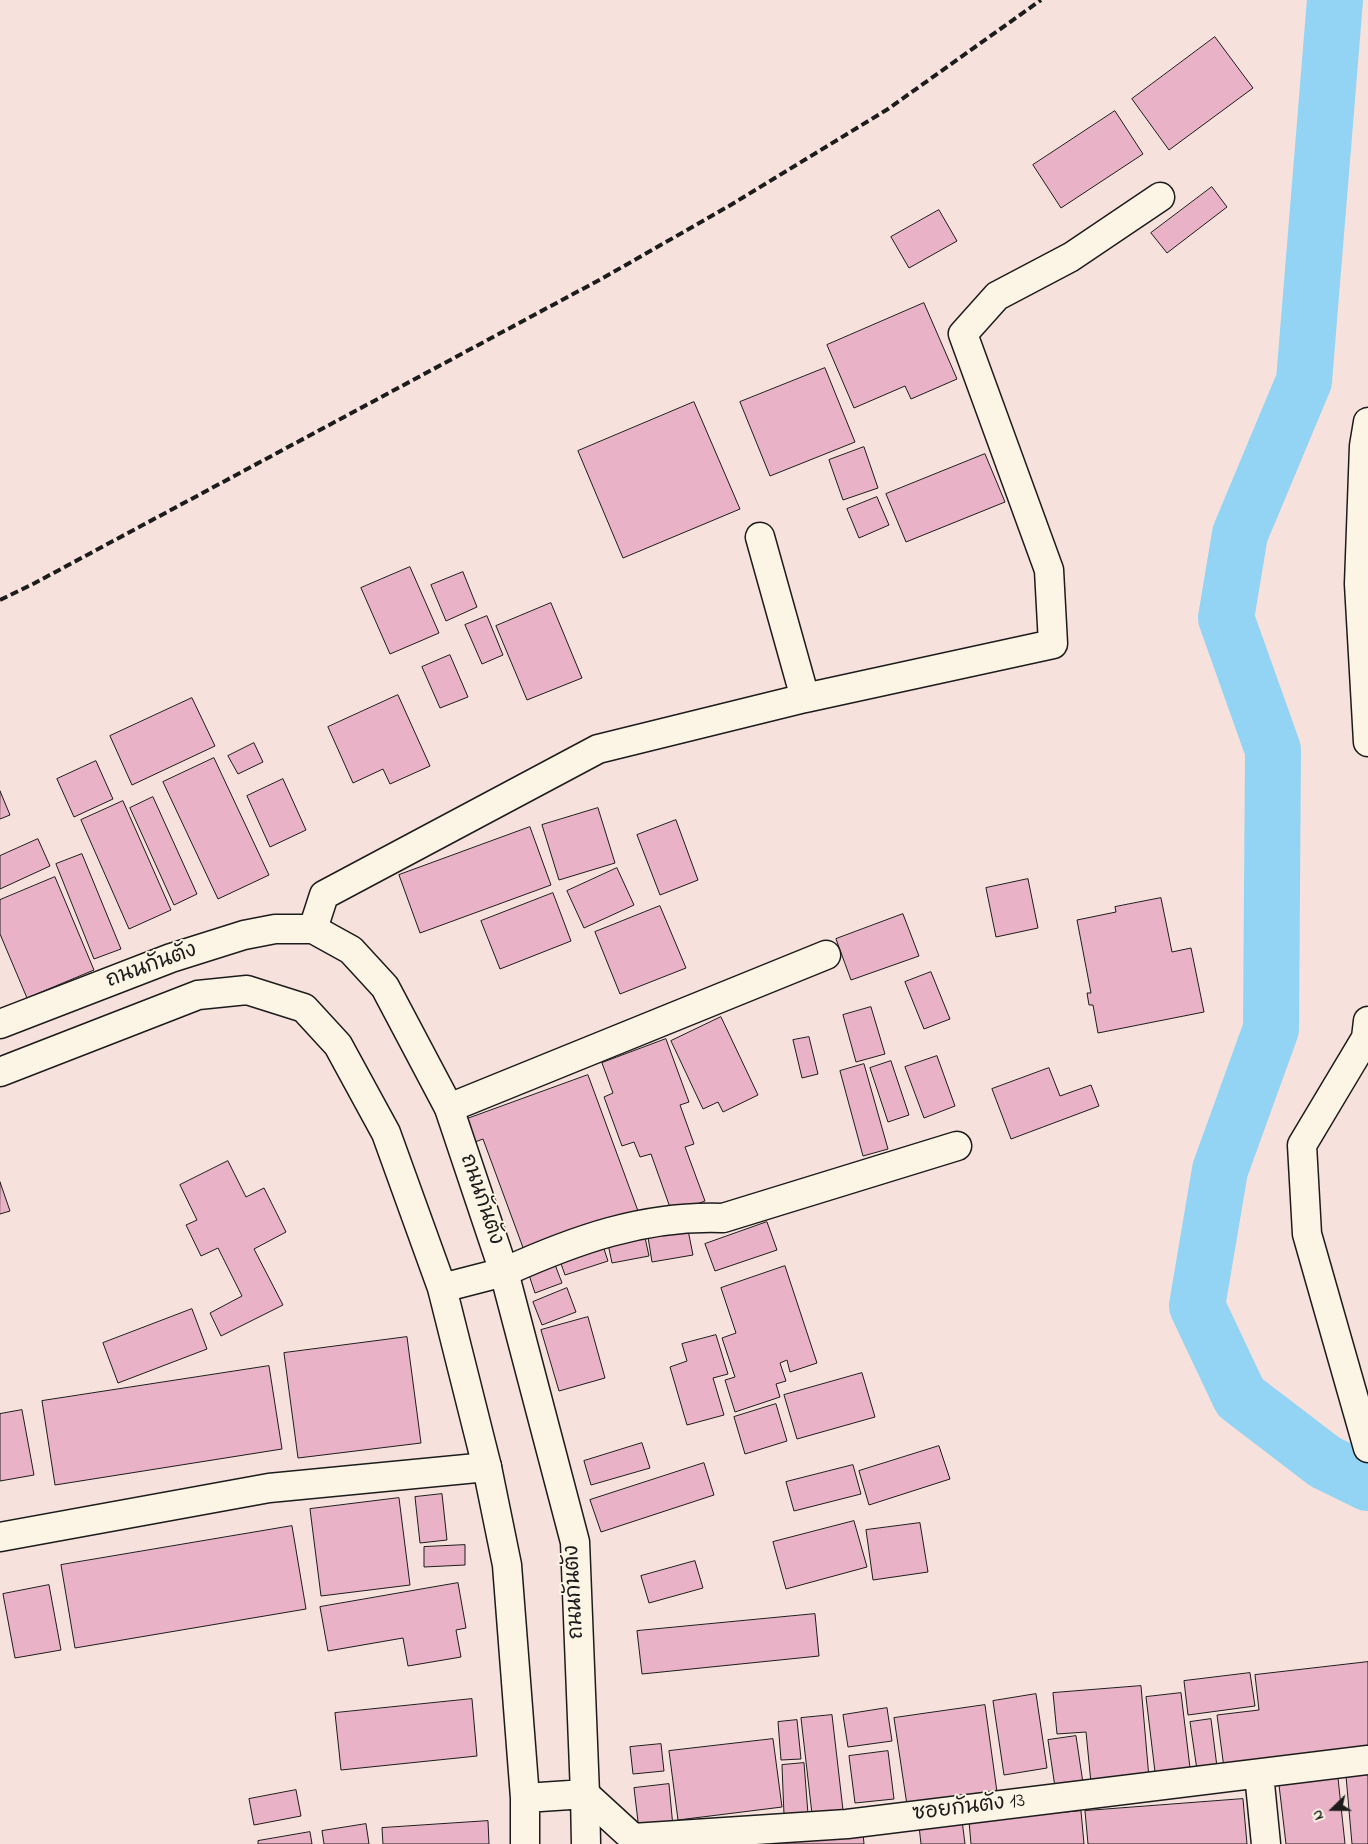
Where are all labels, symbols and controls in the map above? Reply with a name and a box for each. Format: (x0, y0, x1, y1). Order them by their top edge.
street label: ถนนกันตัง (103, 939, 201, 995)
street label: ถนนกันตัง (453, 1151, 507, 1249)
street label: ถนนกันตัง (561, 1544, 591, 1640)
north arrow (1308, 1784, 1358, 1834)
street label: ซอยกันตัง 13 (911, 1790, 1027, 1828)
text: N (1307, 1806, 1330, 1823)

